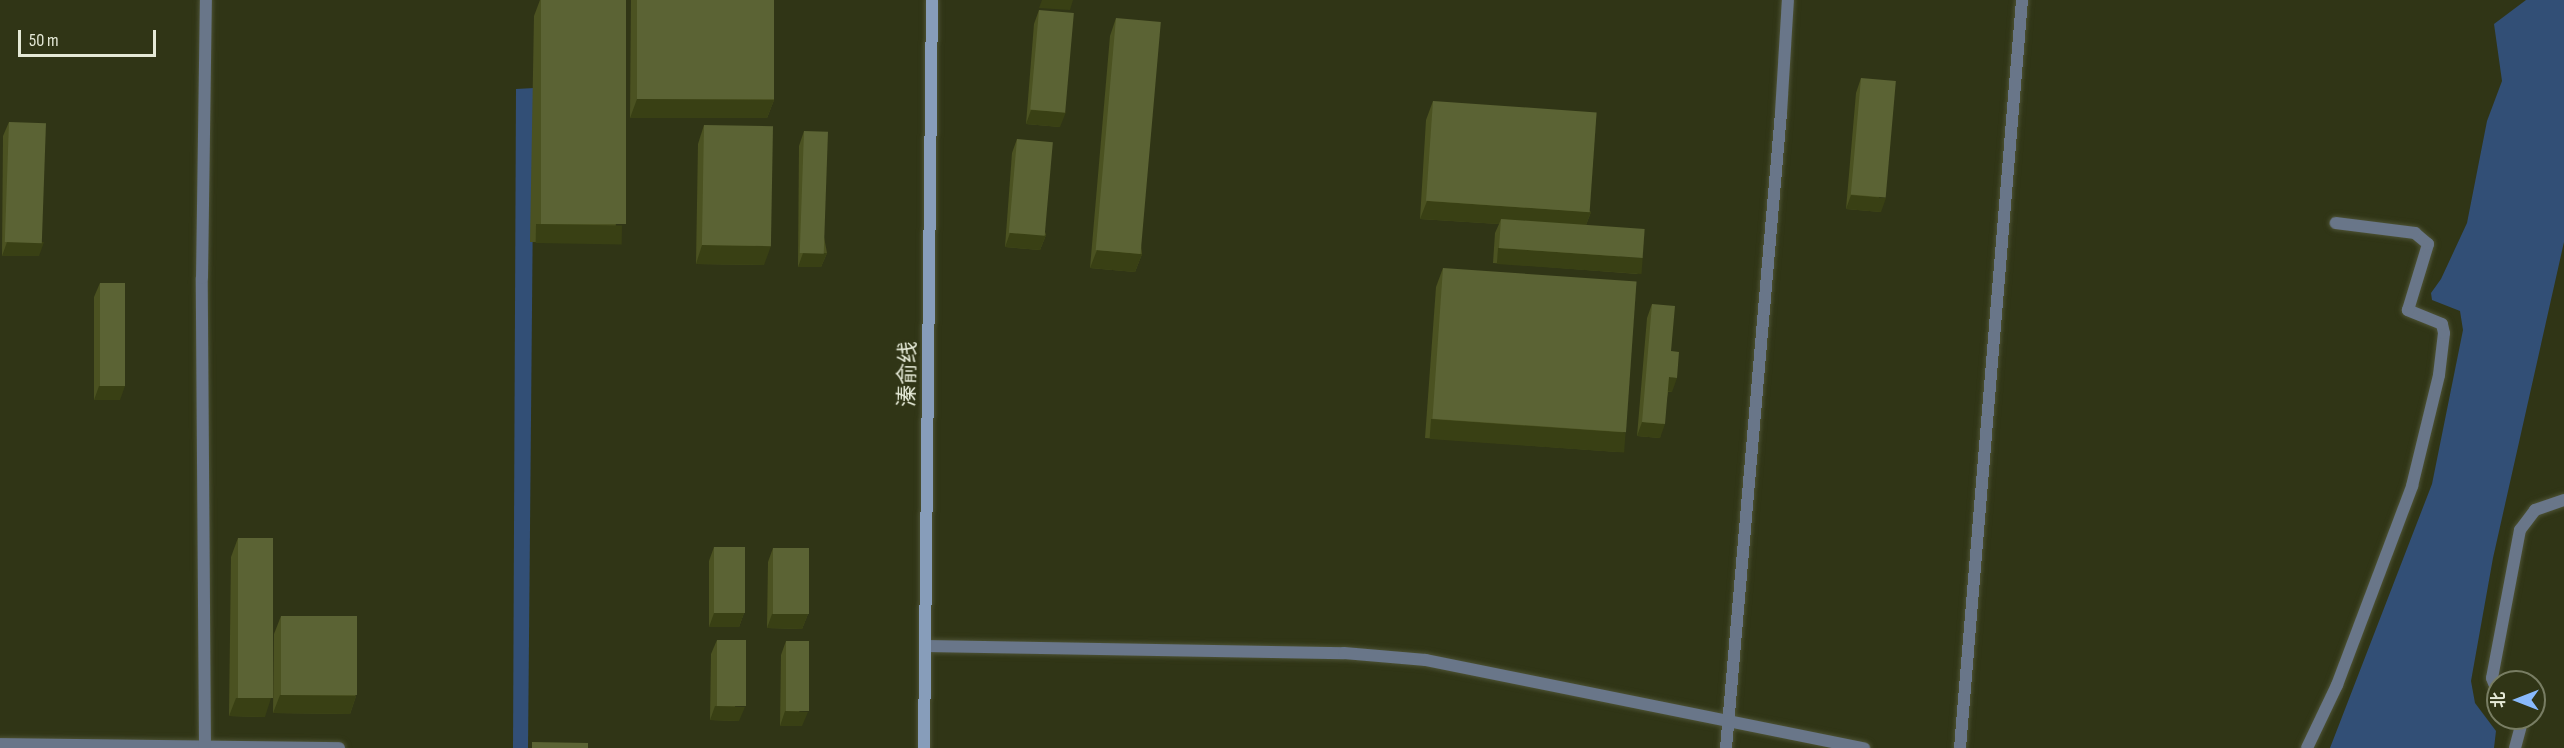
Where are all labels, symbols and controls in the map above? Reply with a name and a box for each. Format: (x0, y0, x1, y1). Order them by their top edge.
scale bar (21, 18, 159, 56)
text: 50 m (29, 30, 59, 51)
street label: 溱俞线 (894, 341, 922, 407)
north arrow (2486, 670, 2546, 730)
text: 北 (2490, 692, 2509, 708)

